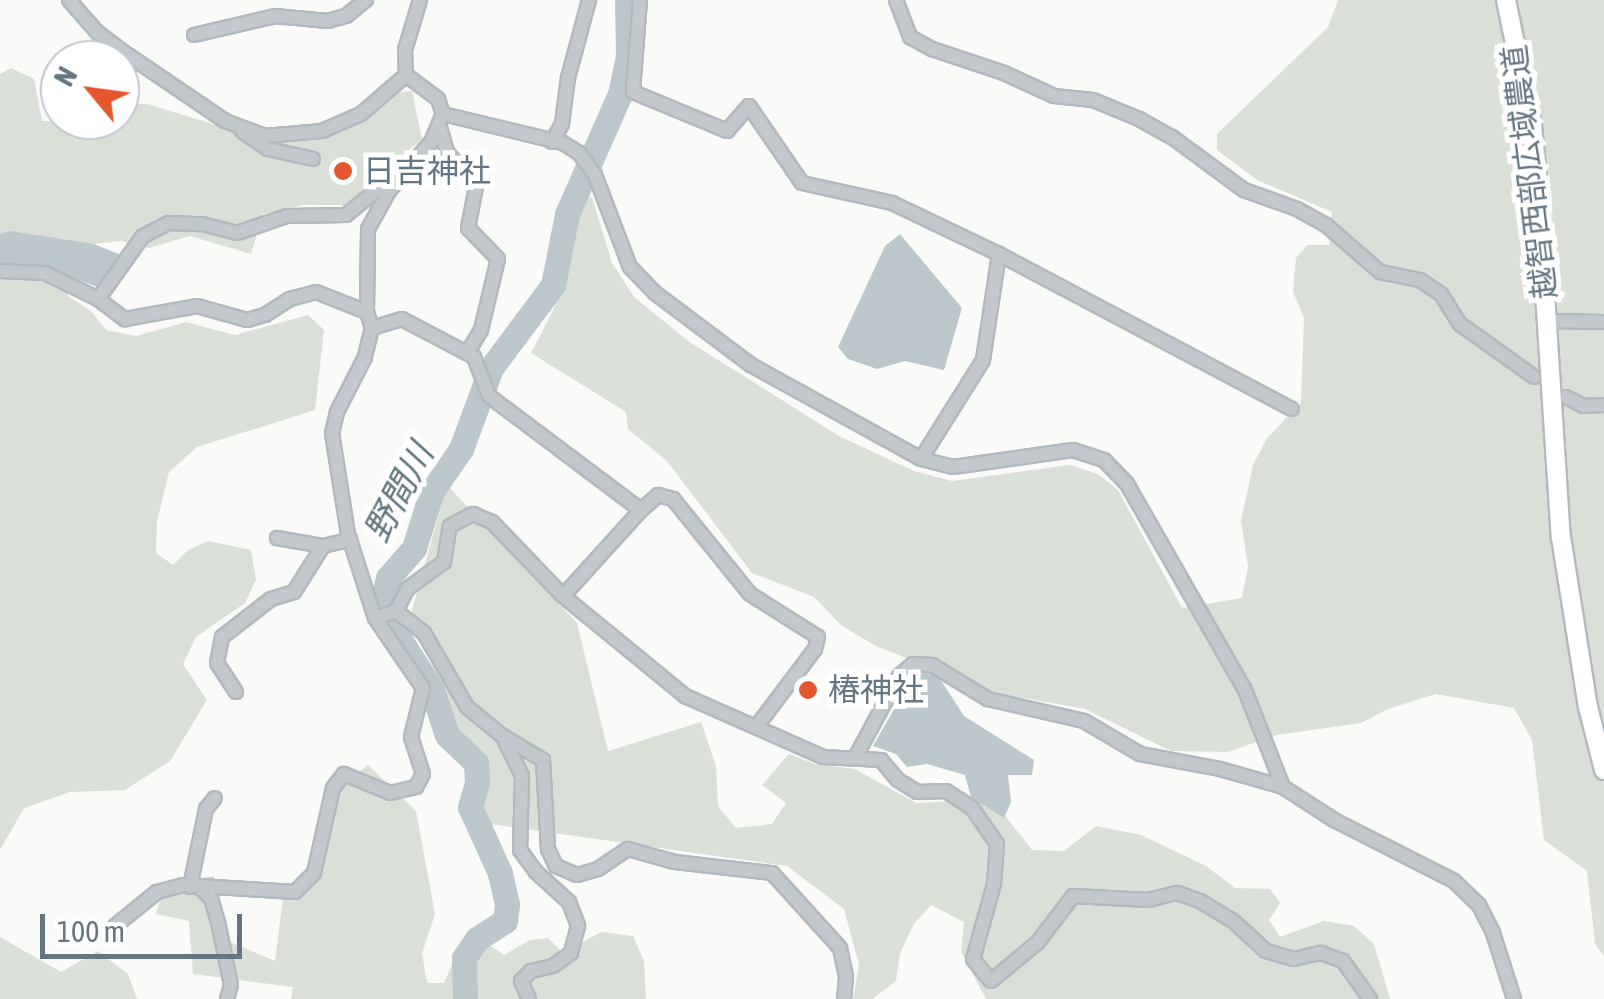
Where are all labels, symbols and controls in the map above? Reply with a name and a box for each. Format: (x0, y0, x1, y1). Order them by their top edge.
north arrow (40, 40, 140, 140)
street label: 越智西部広域農道 (1495, 43, 1565, 301)
text: N (48, 61, 84, 91)
place label: 日吉神社 (363, 152, 491, 190)
marker: 日吉神社 (332, 160, 354, 182)
water label: 野間川 (355, 436, 441, 548)
place label: 椿神社 (828, 671, 924, 709)
marker: 椿神社 (797, 679, 819, 701)
scale bar (45, 894, 248, 956)
text: 100 m (57, 914, 125, 948)

